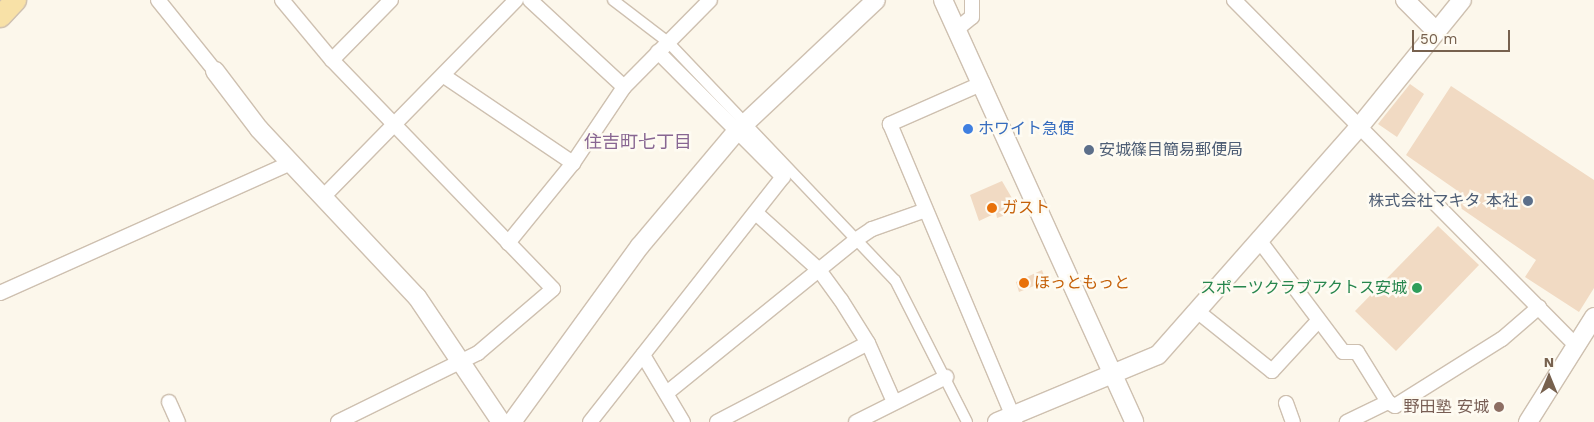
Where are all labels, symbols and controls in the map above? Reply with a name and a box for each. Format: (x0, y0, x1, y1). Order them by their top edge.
scale bar (1414, 20, 1512, 52)
text: 50 m (1420, 30, 1457, 48)
place label: ホワイト急便 (978, 119, 1074, 139)
marker: ホワイト急便 (962, 123, 974, 135)
district label: 住吉町七丁目 (584, 131, 692, 153)
place label: 安城篠目簡易郵便局 (1099, 140, 1243, 160)
marker: 安城篠目簡易郵便局 (1083, 144, 1095, 156)
place label: 株式会社マキタ 本社 (1369, 191, 1518, 211)
marker: 株式会社マキタ 本社 (1522, 195, 1534, 207)
place label: ガスト (1002, 198, 1050, 218)
marker: ガスト (986, 202, 998, 214)
place label: ほっともっと (1034, 273, 1130, 293)
marker: ほっともっと (1018, 277, 1030, 289)
place label: スポーツクラブアクトス安城 (1199, 278, 1407, 298)
marker: スポーツクラブアクトス安城 (1411, 282, 1423, 294)
north arrow (1524, 352, 1574, 402)
text: N (1544, 354, 1554, 370)
place label: 野田塾 安城 (1404, 397, 1489, 417)
marker: 野田塾 安城 (1493, 401, 1505, 413)

